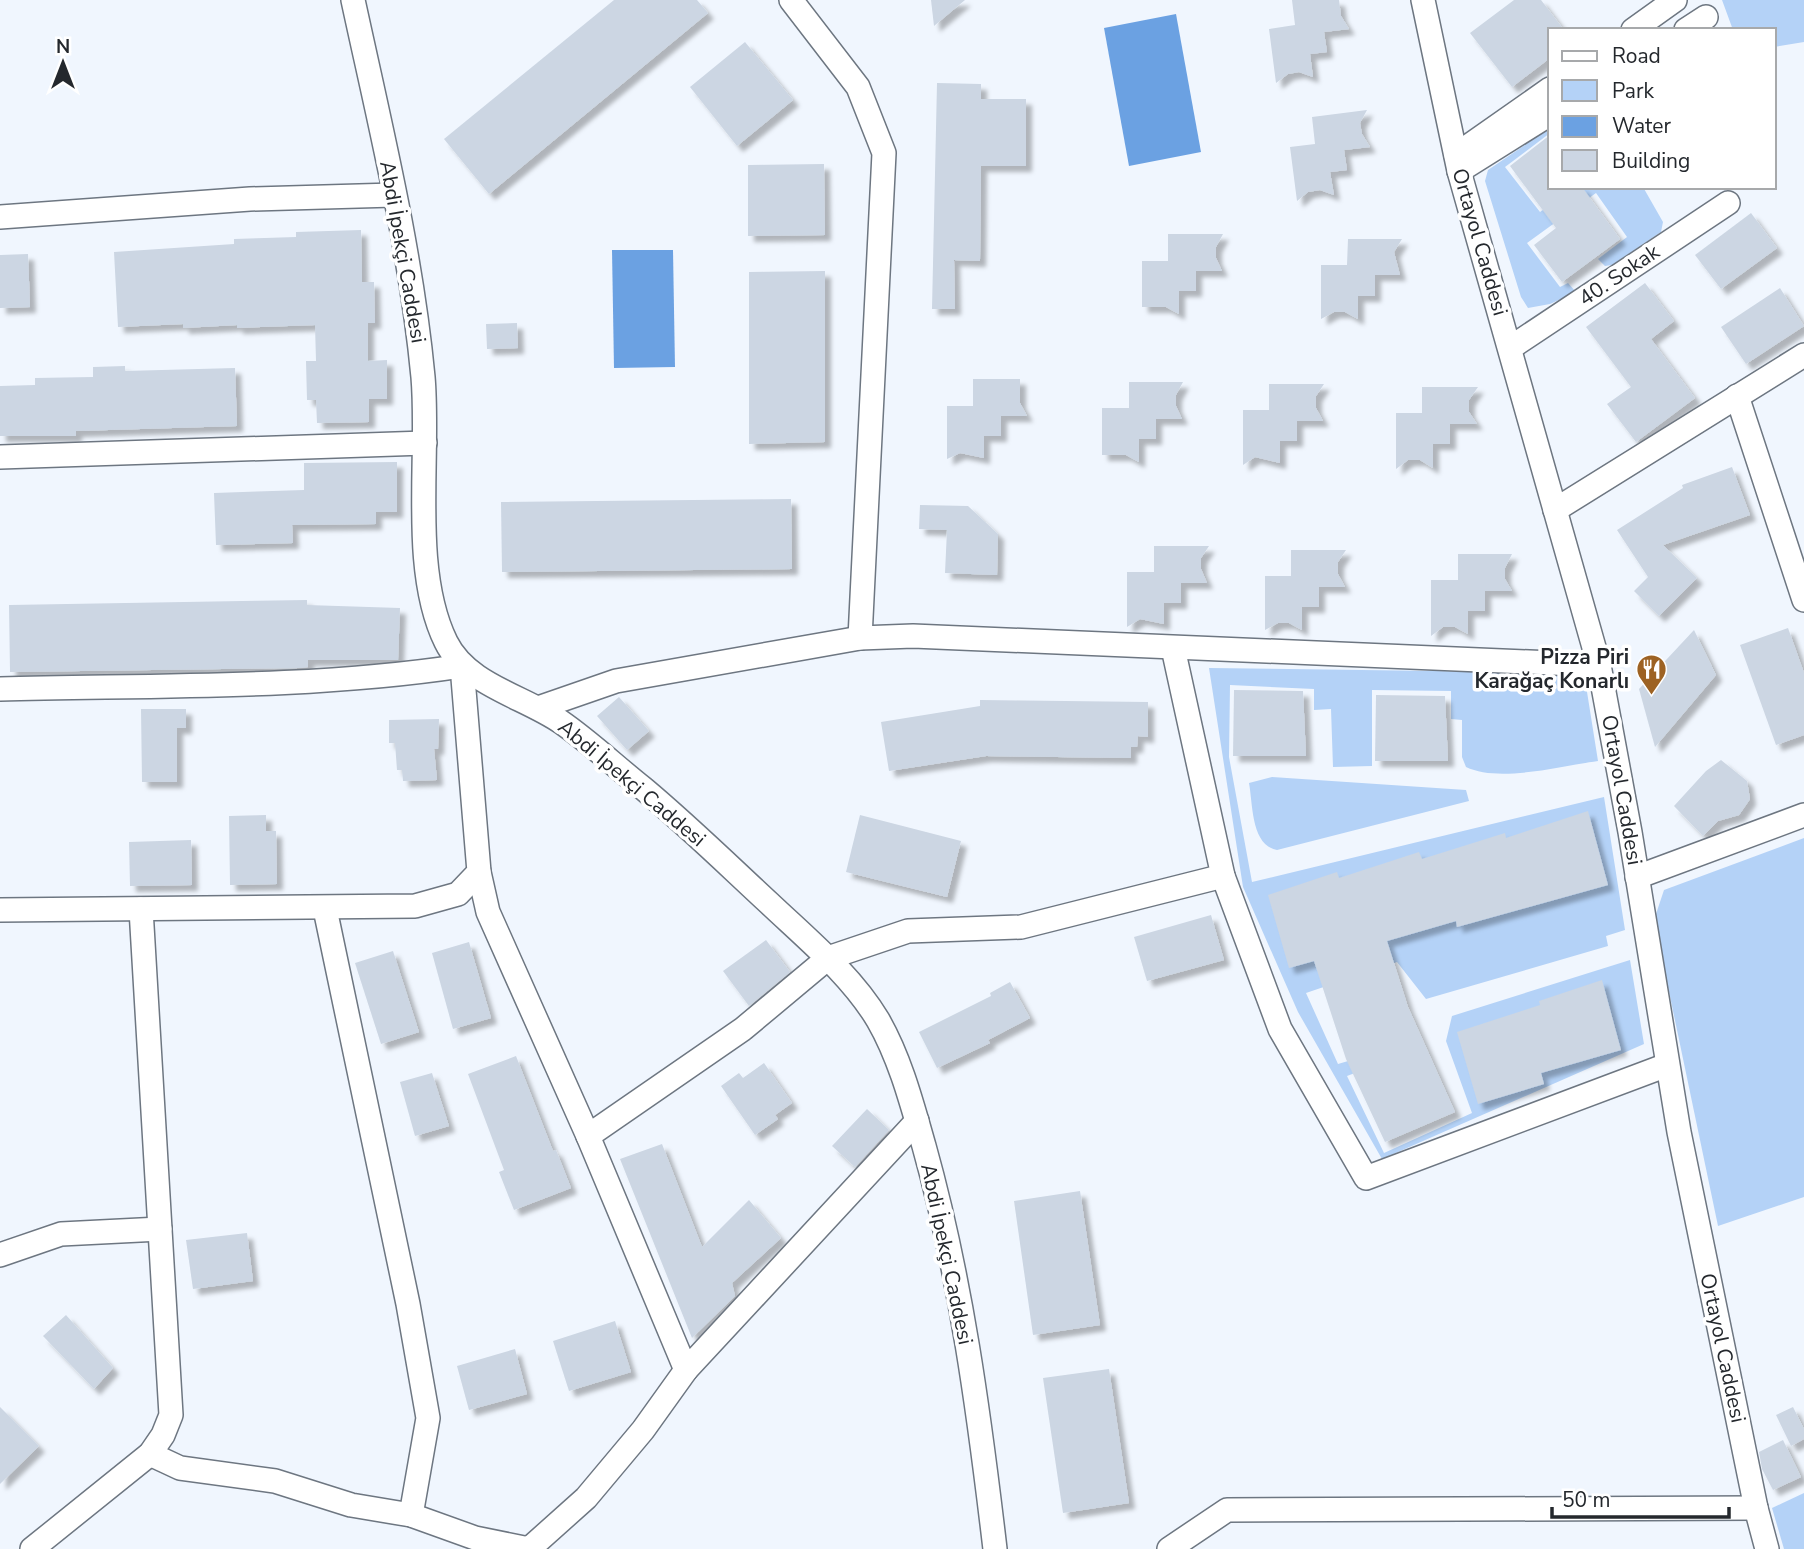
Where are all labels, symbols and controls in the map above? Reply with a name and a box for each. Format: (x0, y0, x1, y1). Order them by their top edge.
north arrow (28, 28, 98, 98)
legend (1548, 28, 1776, 189)
text: N (56, 34, 70, 60)
text: Road (1612, 42, 1661, 70)
text: Park (1612, 77, 1654, 105)
text: Water (1612, 112, 1671, 140)
text: Building (1612, 147, 1690, 175)
street label: Abdi İpekçi Caddesi (373, 159, 433, 345)
street label: Ortayol Caddesi (1446, 165, 1514, 319)
street label: 40. Sokak (1573, 237, 1665, 312)
place label: Pizza Piri Karağaç Konarlı (1474, 643, 1629, 695)
restaurant icon: Pizza Piri Karağaç Konarlı (1635, 652, 1669, 696)
street label: Abdi İpekçi Caddesi (552, 713, 712, 853)
street label: Ortayol Caddesi (1595, 713, 1649, 867)
street label: Abdi İpekçi Caddesi (914, 1161, 980, 1347)
street label: Ortayol Caddesi (1693, 1271, 1753, 1425)
scale bar (1552, 1476, 1729, 1520)
text: 50 m (1562, 1486, 1611, 1514)

